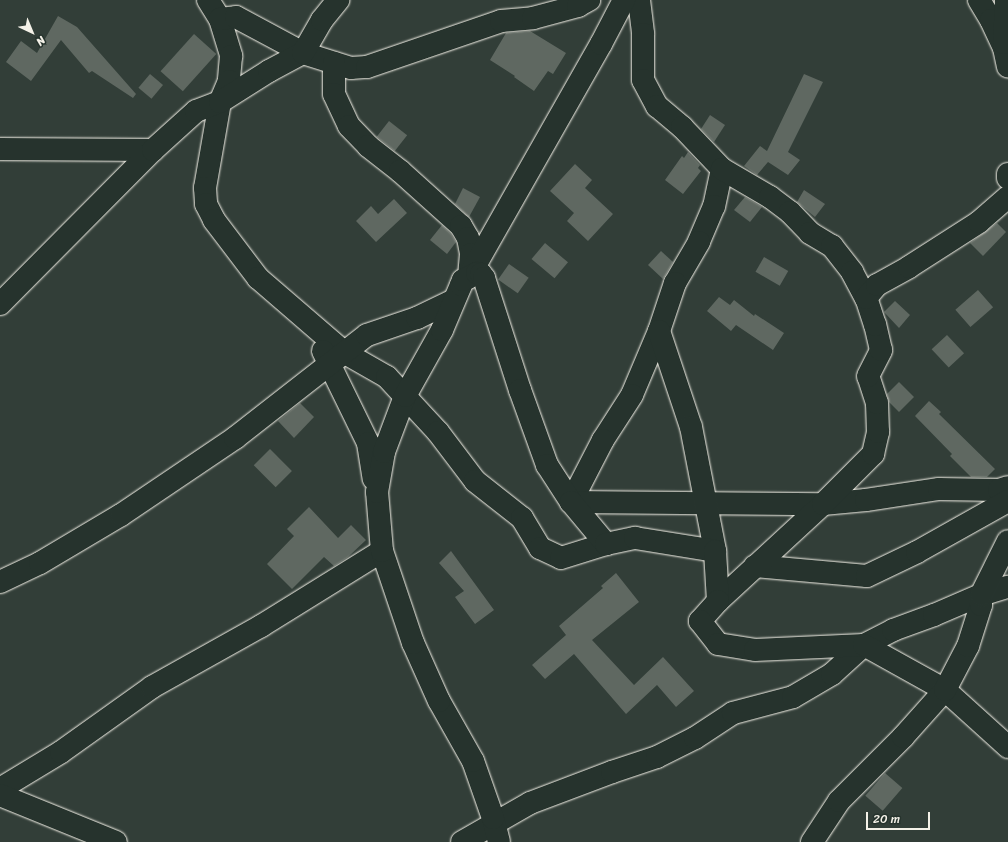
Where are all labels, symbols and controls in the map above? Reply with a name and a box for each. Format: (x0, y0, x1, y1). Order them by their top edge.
north arrow (12, 12, 52, 52)
text: N (31, 32, 50, 50)
scale bar (868, 804, 932, 830)
text: 20 m (873, 808, 900, 830)

